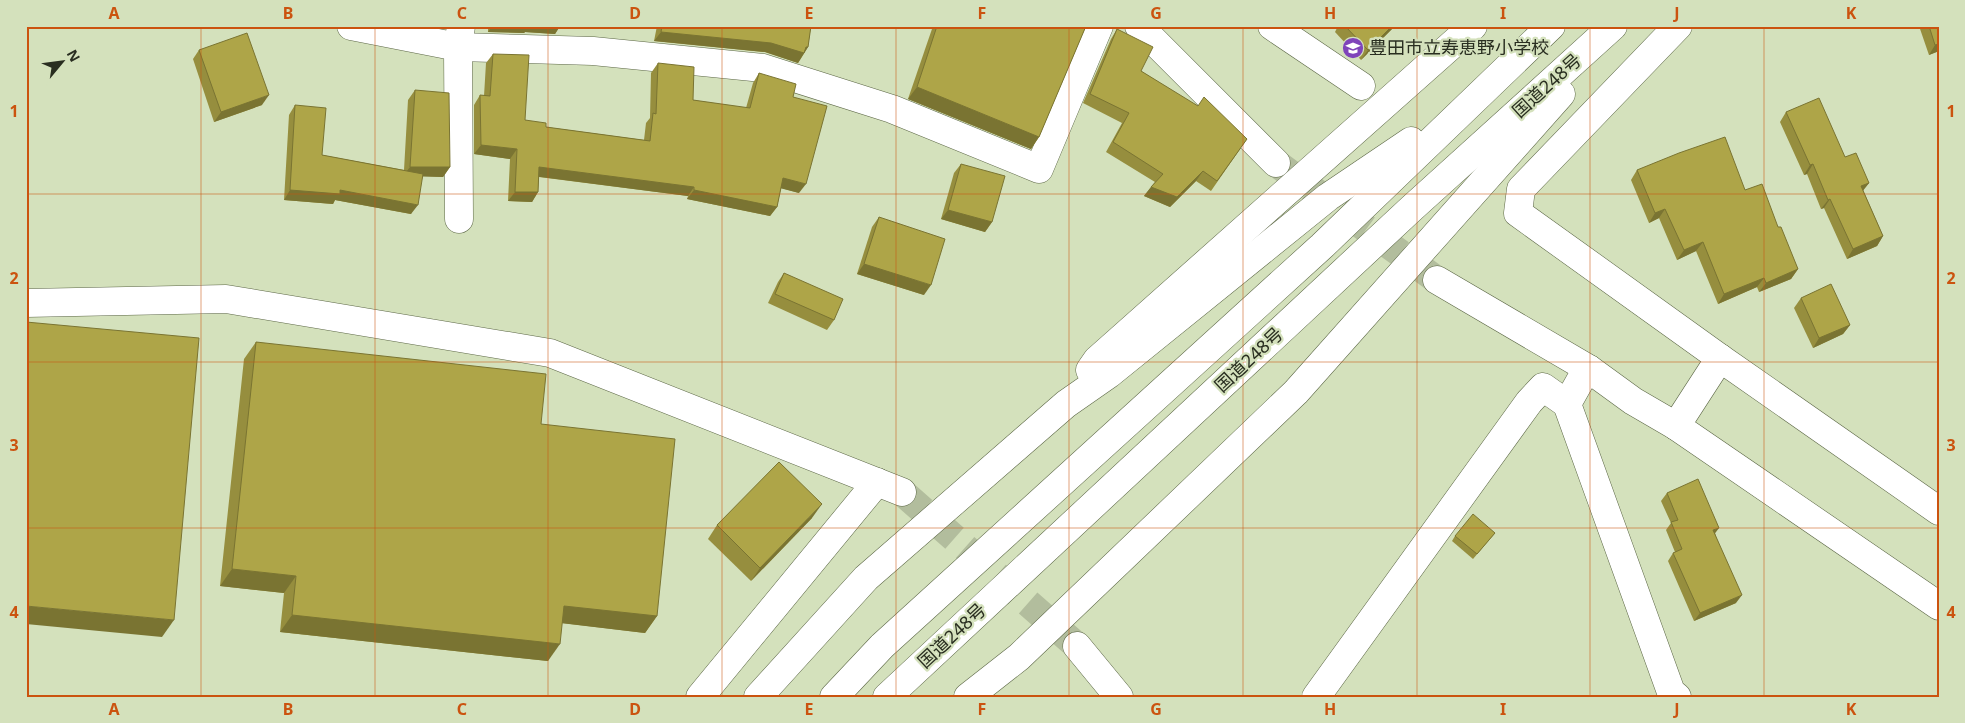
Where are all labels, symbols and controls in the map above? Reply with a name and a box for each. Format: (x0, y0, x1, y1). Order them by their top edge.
text: A (108, 2, 120, 24)
text: B (283, 2, 293, 24)
text: C (457, 2, 467, 24)
text: D (629, 2, 641, 24)
text: E (805, 2, 814, 24)
text: F (978, 2, 986, 24)
text: G (1150, 2, 1162, 24)
text: H (1324, 2, 1336, 24)
text: I (1500, 2, 1506, 24)
text: J (1672, 2, 1680, 24)
text: K (1846, 2, 1857, 24)
place label: 豊田市立寿恵野小学校 (1369, 35, 1549, 59)
school or university icon: 豊田市立寿恵野小学校 (1341, 36, 1365, 60)
north arrow (38, 38, 88, 88)
text: N (63, 46, 85, 65)
street label: 国道248号 (1507, 48, 1586, 123)
text: 1 (9, 100, 19, 122)
text: 1 (1946, 100, 1956, 122)
text: 2 (9, 267, 19, 289)
text: 2 (1946, 267, 1956, 289)
street label: 国道248号 (1209, 322, 1288, 397)
text: 3 (9, 434, 19, 456)
text: 3 (1946, 434, 1956, 456)
street label: 国道248号 (912, 598, 991, 673)
text: 4 (9, 601, 19, 623)
text: 4 (1946, 601, 1956, 623)
text: A (108, 698, 120, 720)
text: B (283, 698, 293, 720)
text: C (457, 698, 467, 720)
text: D (629, 698, 641, 720)
text: E (805, 698, 814, 720)
text: F (978, 698, 986, 720)
text: G (1150, 698, 1162, 720)
text: H (1324, 698, 1336, 720)
text: I (1500, 698, 1506, 720)
text: J (1672, 698, 1680, 720)
text: K (1846, 698, 1857, 720)

